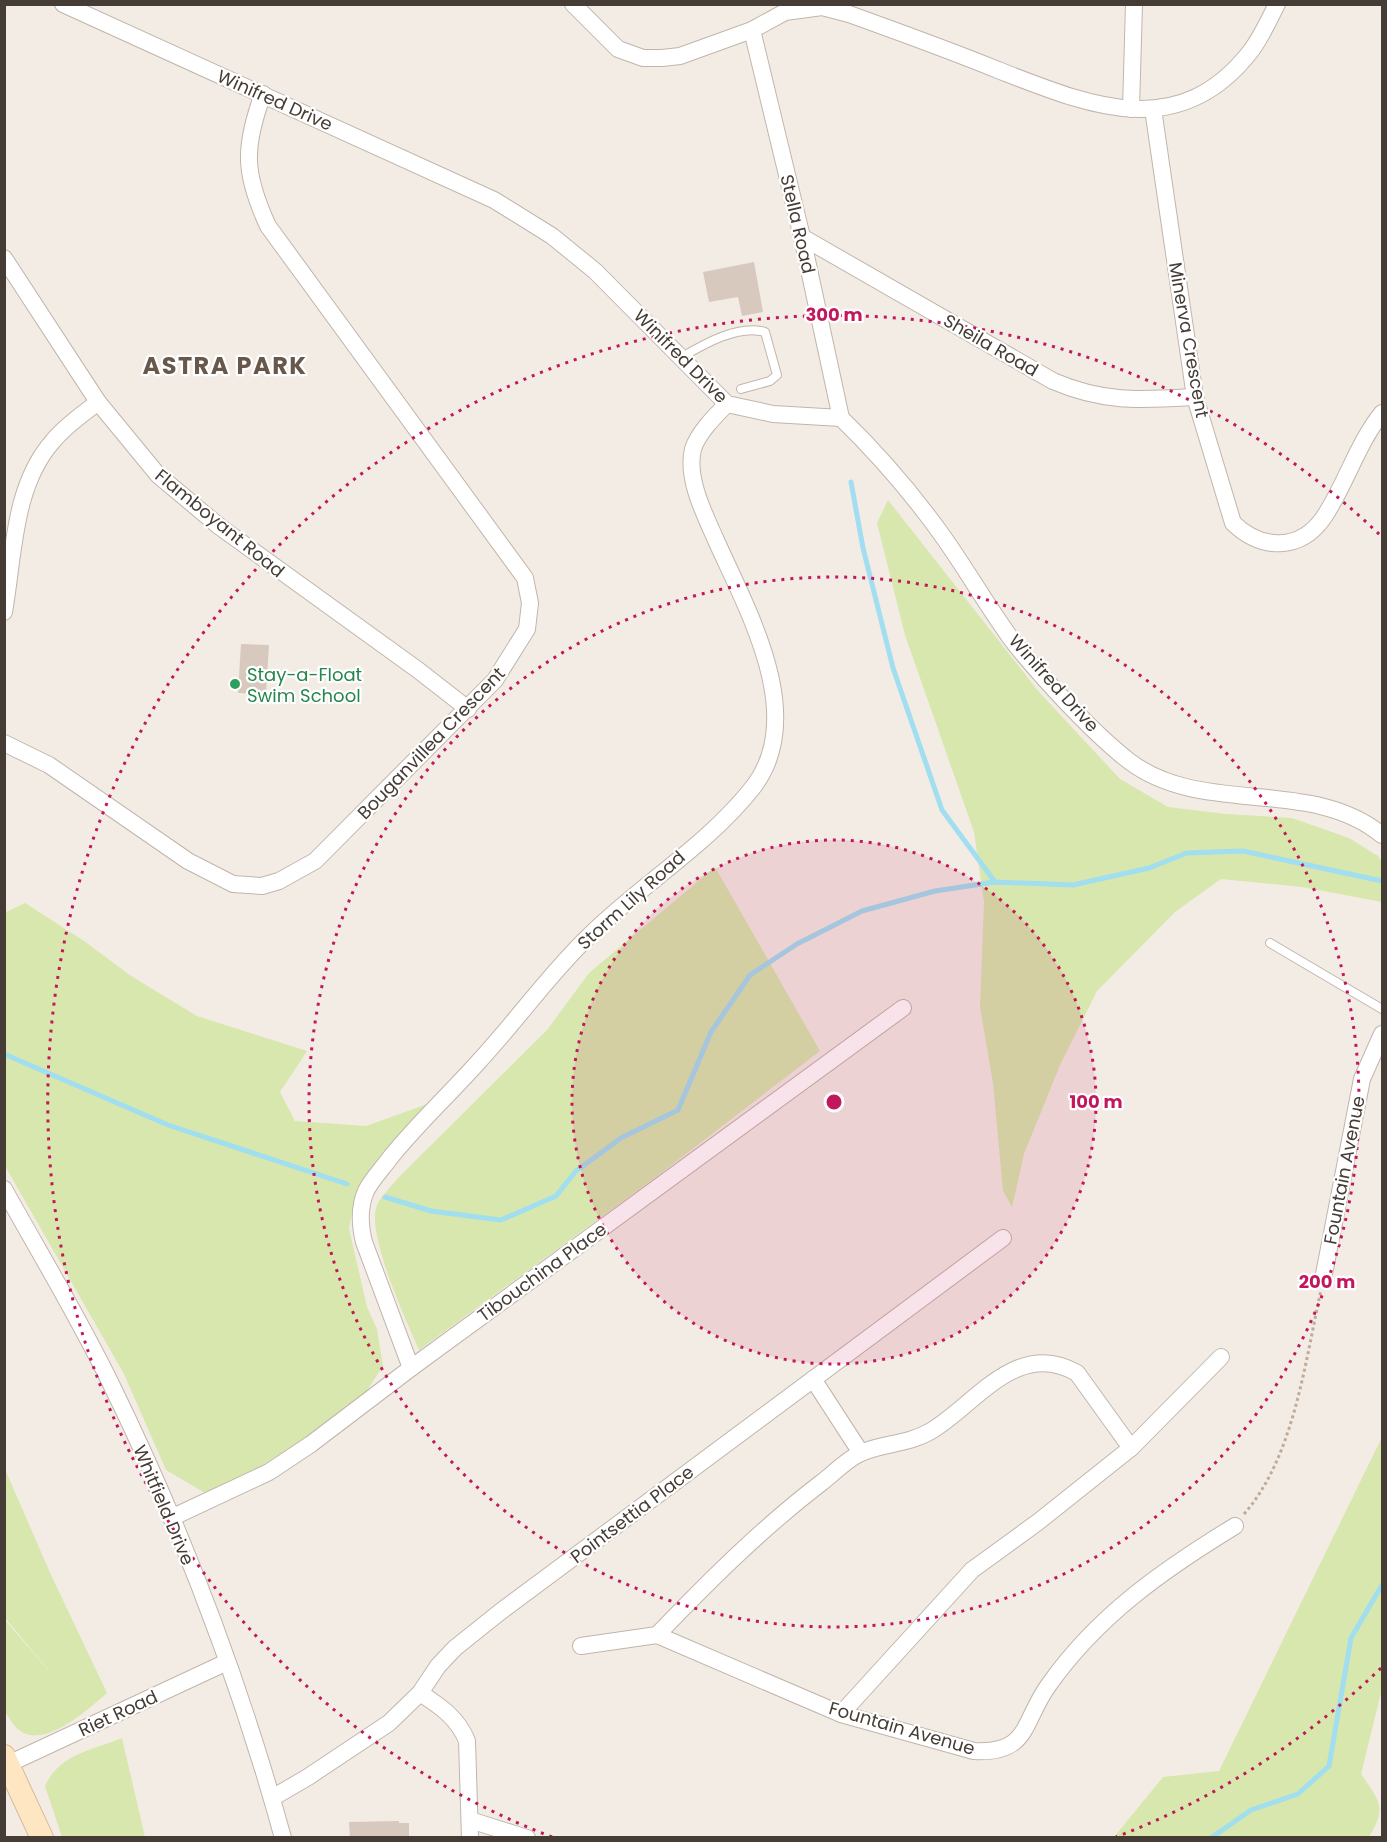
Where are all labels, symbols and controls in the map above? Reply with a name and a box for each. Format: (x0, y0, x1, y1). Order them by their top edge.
street label: Winifred Drive (213, 63, 337, 137)
street label: Stella Road (774, 172, 822, 276)
street label: Minerva Crescent (1163, 260, 1215, 420)
text: 300 m (805, 302, 863, 327)
street label: Winifred Drive (628, 303, 734, 409)
street label: Sheila Road (939, 308, 1043, 382)
district label: ASTRA PARK (142, 349, 308, 382)
street label: Flamboyant Road (150, 463, 290, 583)
street label: Winifred Drive (1003, 629, 1105, 737)
street label: Bouganvillea Crescent (352, 661, 510, 825)
place label: Stay-a-Float Swim School (247, 662, 362, 708)
marker: Stay-a-Float Swim School (228, 677, 242, 691)
street label: Storm Lily Road (572, 845, 690, 955)
text: 100 m (1069, 1089, 1123, 1114)
centre of rings (824, 1092, 844, 1112)
street label: Fountain Avenue (1317, 1094, 1371, 1246)
street label: Tibouchina Place (472, 1217, 612, 1327)
text: 200 m (1299, 1269, 1355, 1294)
street label: Whitfield Drive (127, 1441, 201, 1569)
street label: Pointsettia Place (565, 1459, 699, 1569)
street label: Riet Road (74, 1684, 162, 1742)
street label: Fountain Avenue (826, 1695, 978, 1761)

